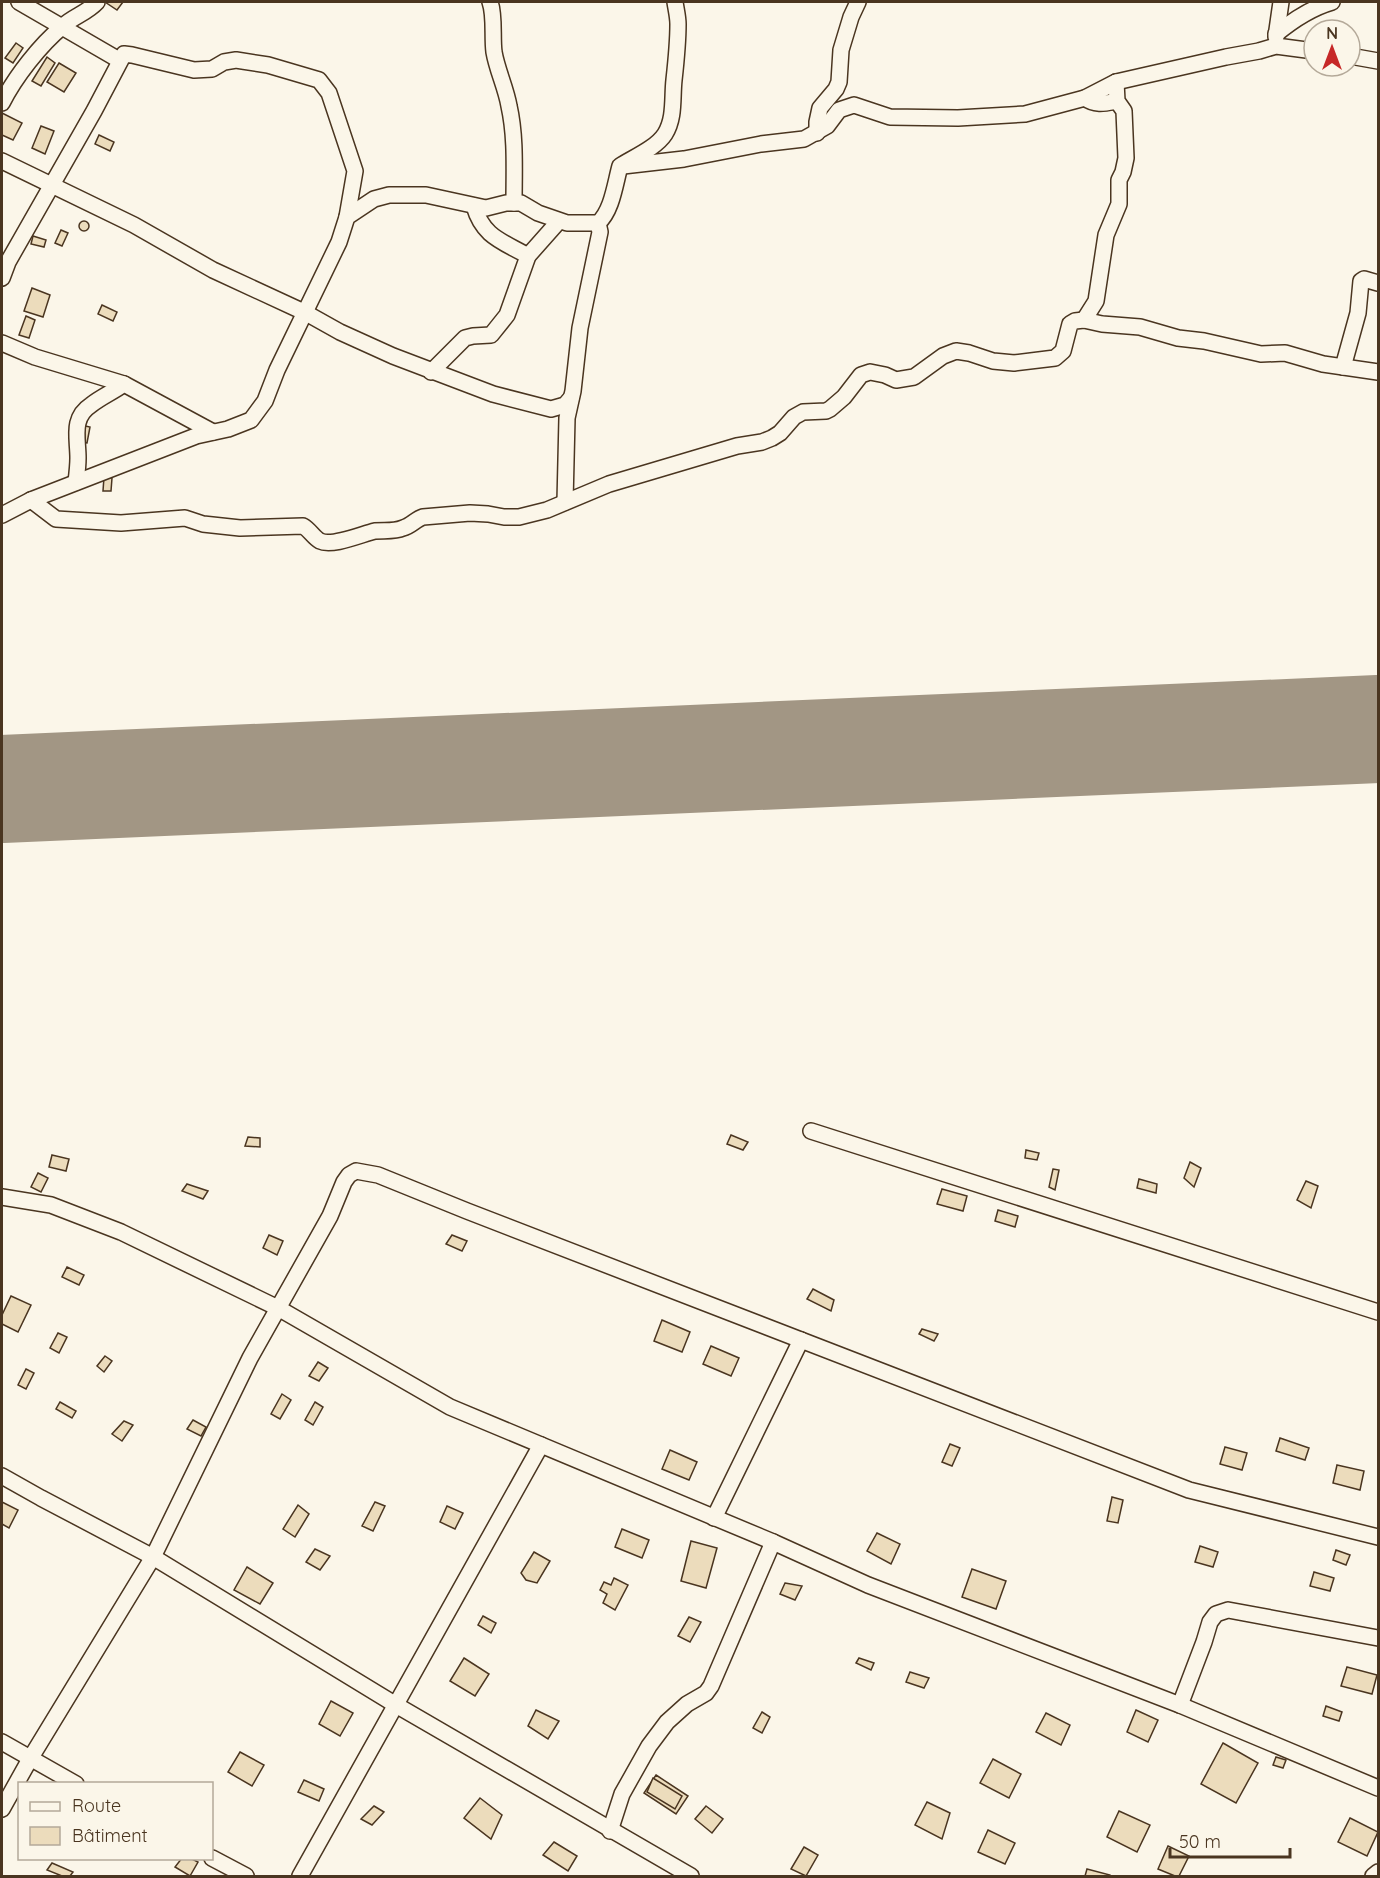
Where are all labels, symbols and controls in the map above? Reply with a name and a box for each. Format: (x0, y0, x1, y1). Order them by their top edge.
north arrow (1302, 18, 1362, 78)
text: N (1326, 23, 1338, 43)
legend (18, 1782, 213, 1860)
text: Route (72, 1794, 121, 1817)
scale bar (1170, 1821, 1290, 1859)
text: Bâtiment (72, 1824, 148, 1847)
text: 50 m (1179, 1830, 1221, 1853)

